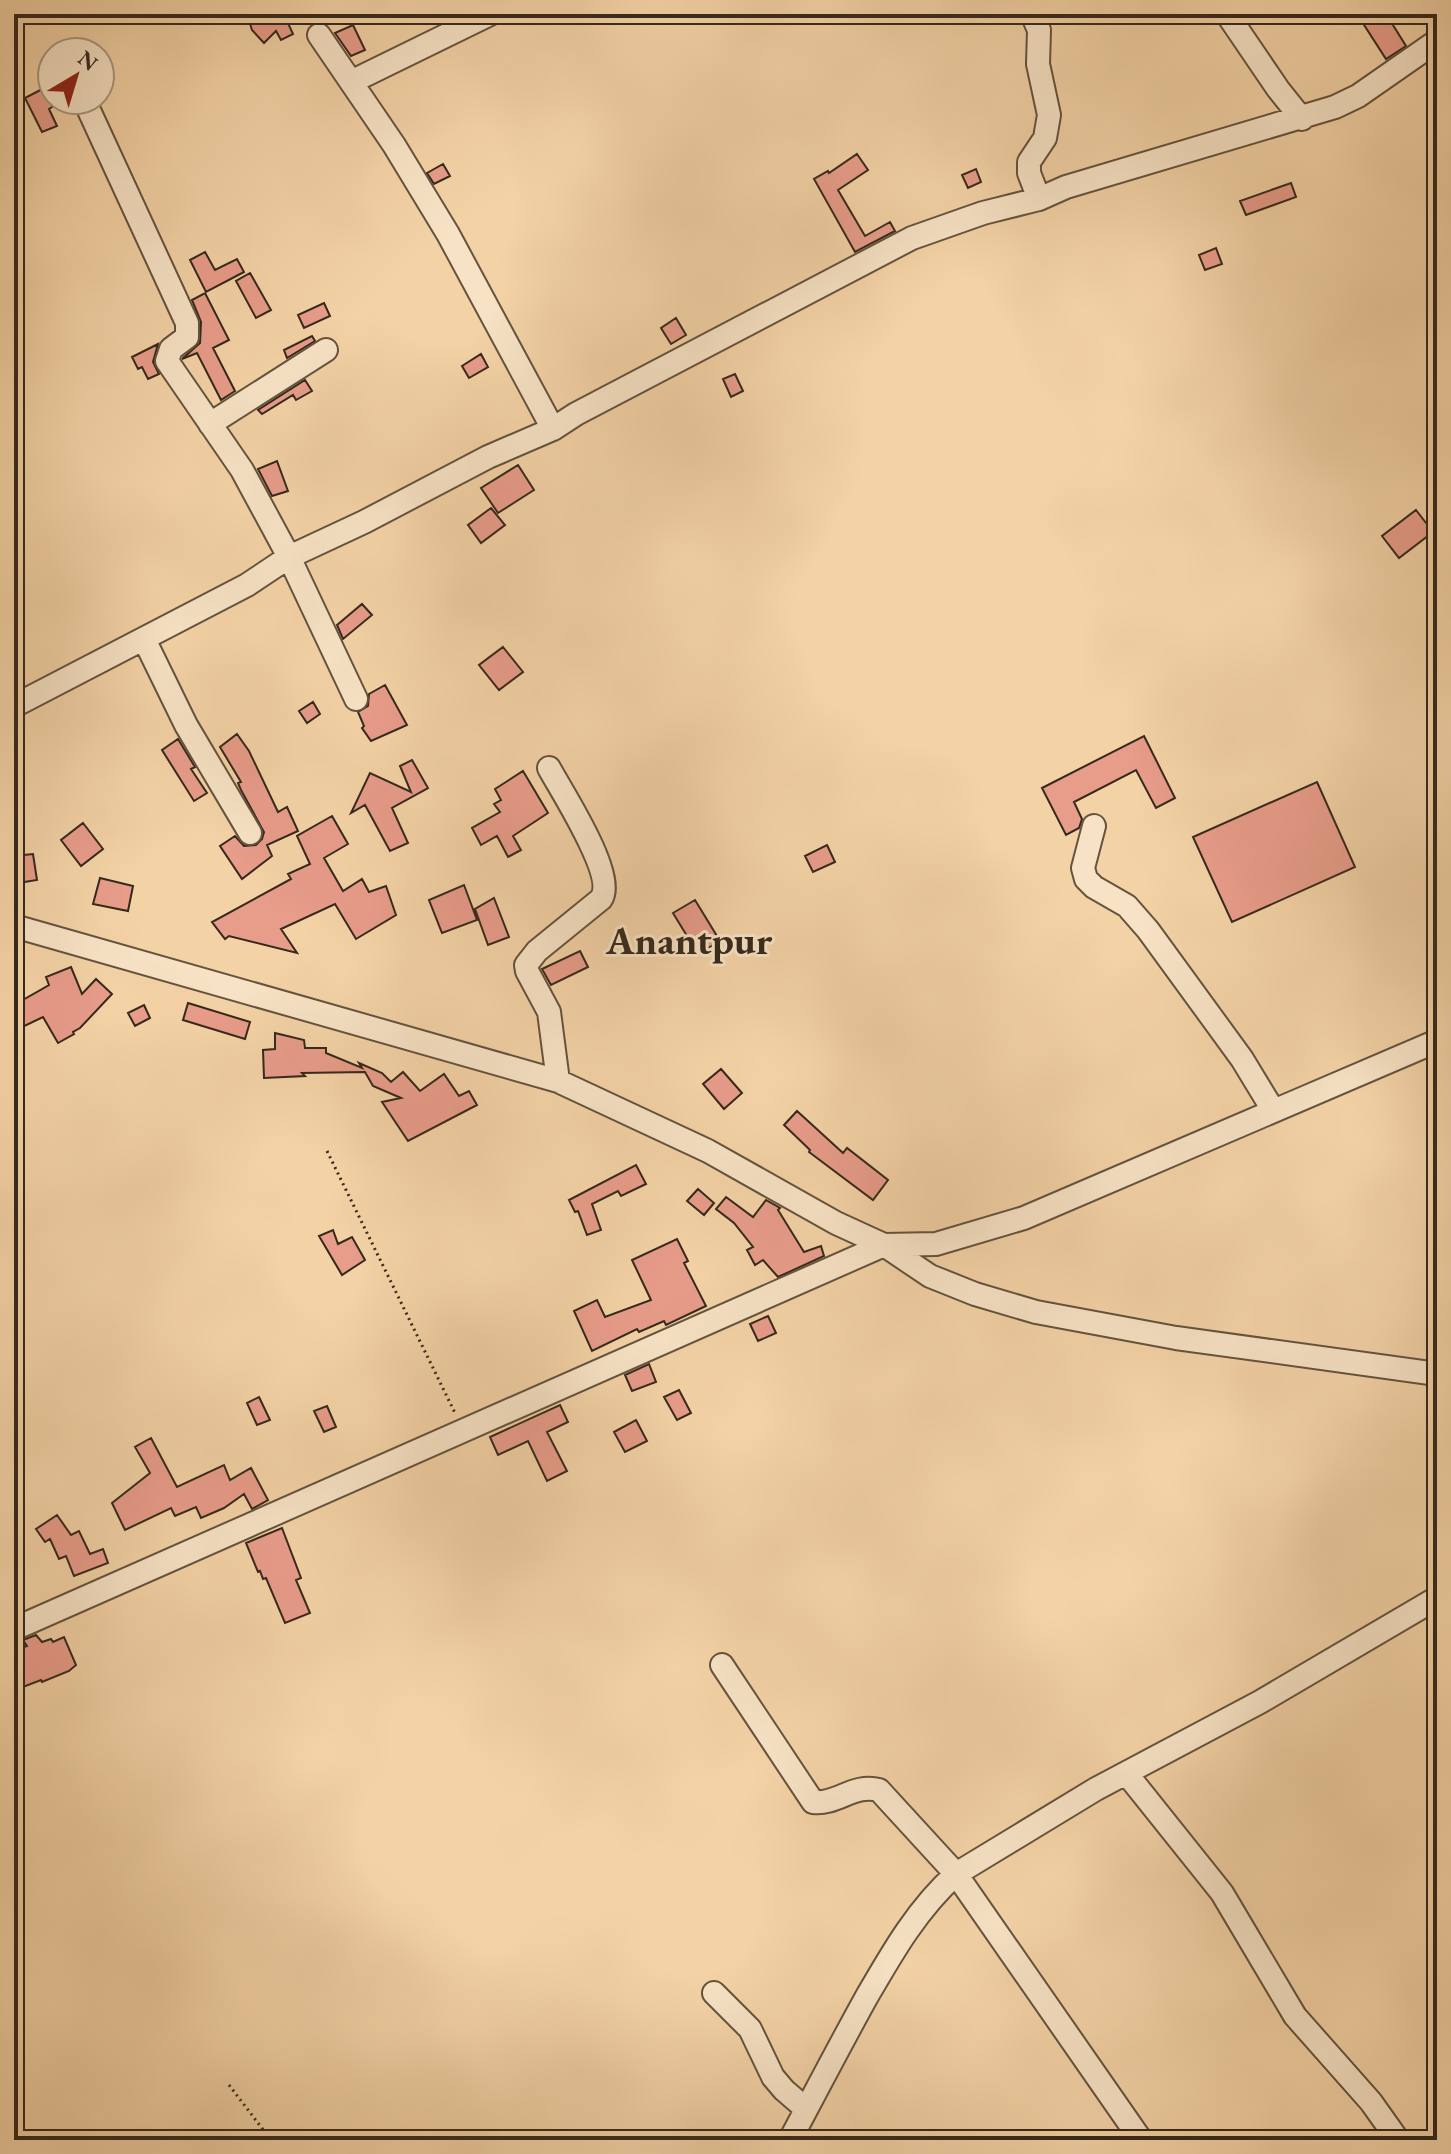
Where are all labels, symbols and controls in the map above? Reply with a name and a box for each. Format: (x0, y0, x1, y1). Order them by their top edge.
north arrow (36, 36, 116, 116)
text: N (72, 44, 104, 78)
district label: Anantpur (605, 914, 773, 966)

